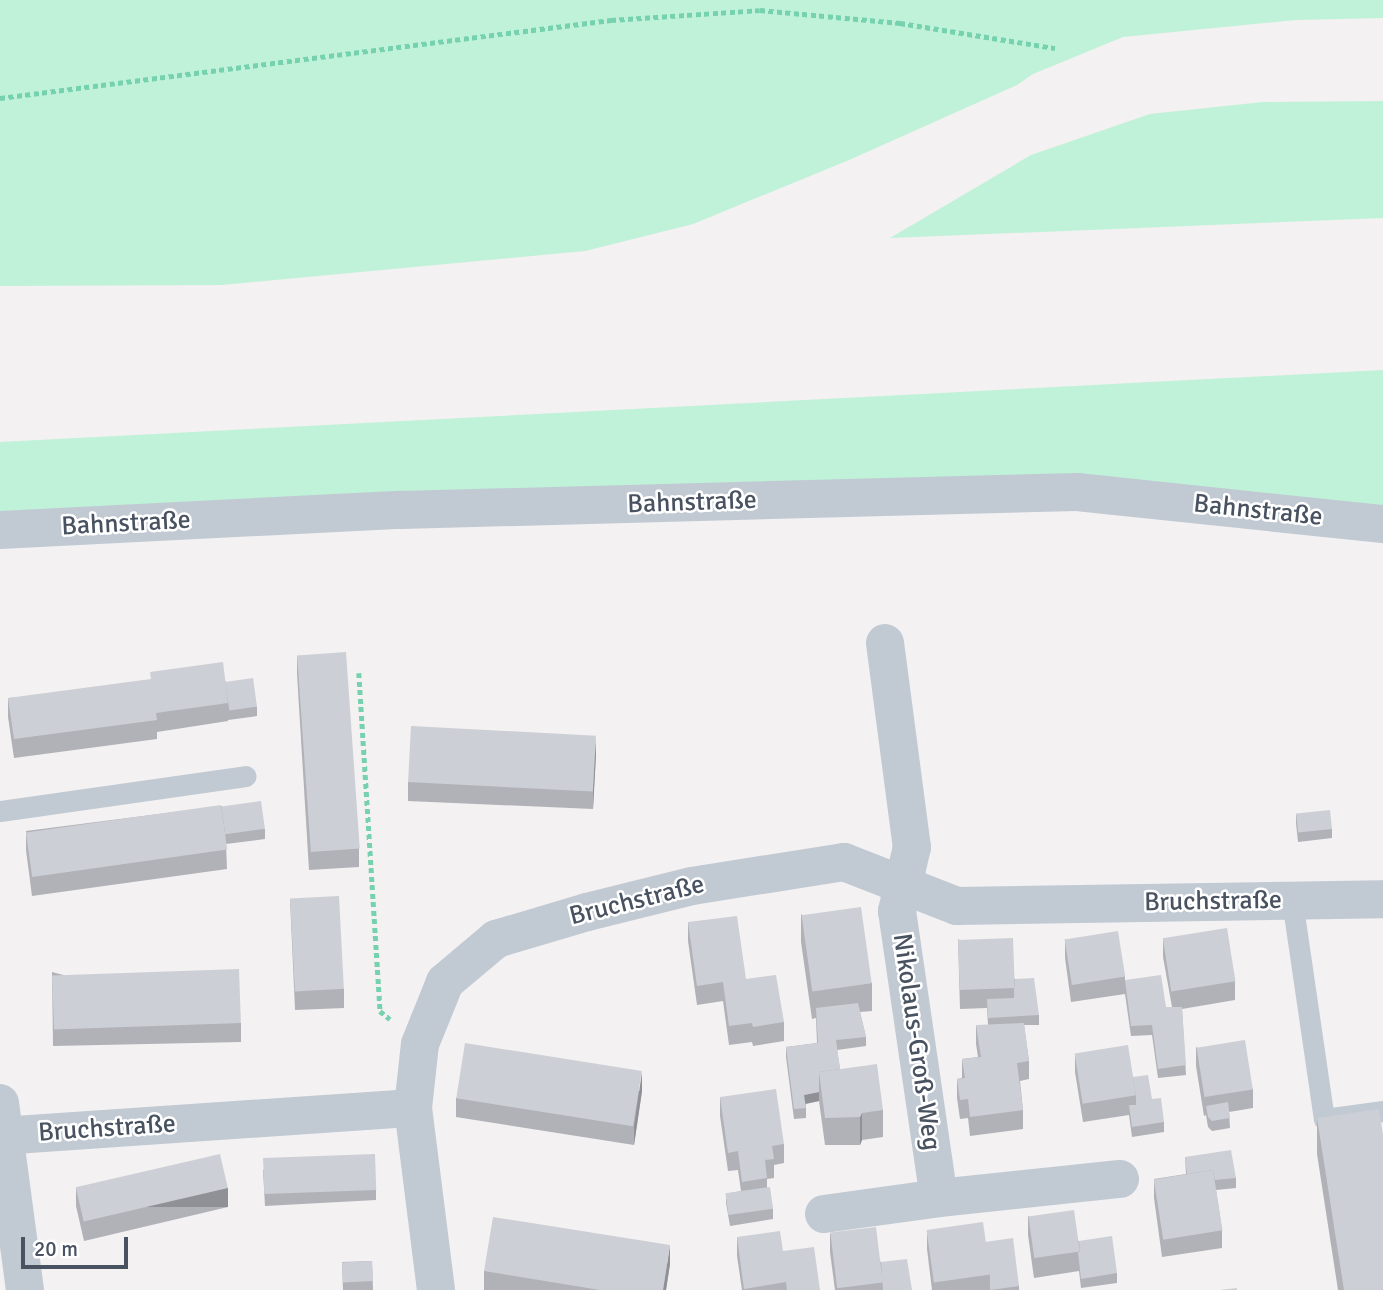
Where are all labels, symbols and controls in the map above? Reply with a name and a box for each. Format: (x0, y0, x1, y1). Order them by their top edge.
street label: Bahnstraße (627, 485, 757, 521)
street label: Bahnstraße (1192, 489, 1324, 533)
street label: Bahnstraße (60, 505, 192, 543)
street label: Bruchstraße (566, 869, 708, 933)
street label: Bruchstraße (1144, 885, 1282, 919)
street label: Nikolaus-Groß-Weg (885, 932, 947, 1152)
street label: Bruchstraße (37, 1109, 177, 1149)
scale bar (24, 1224, 131, 1268)
text: 20 m (34, 1236, 78, 1262)

